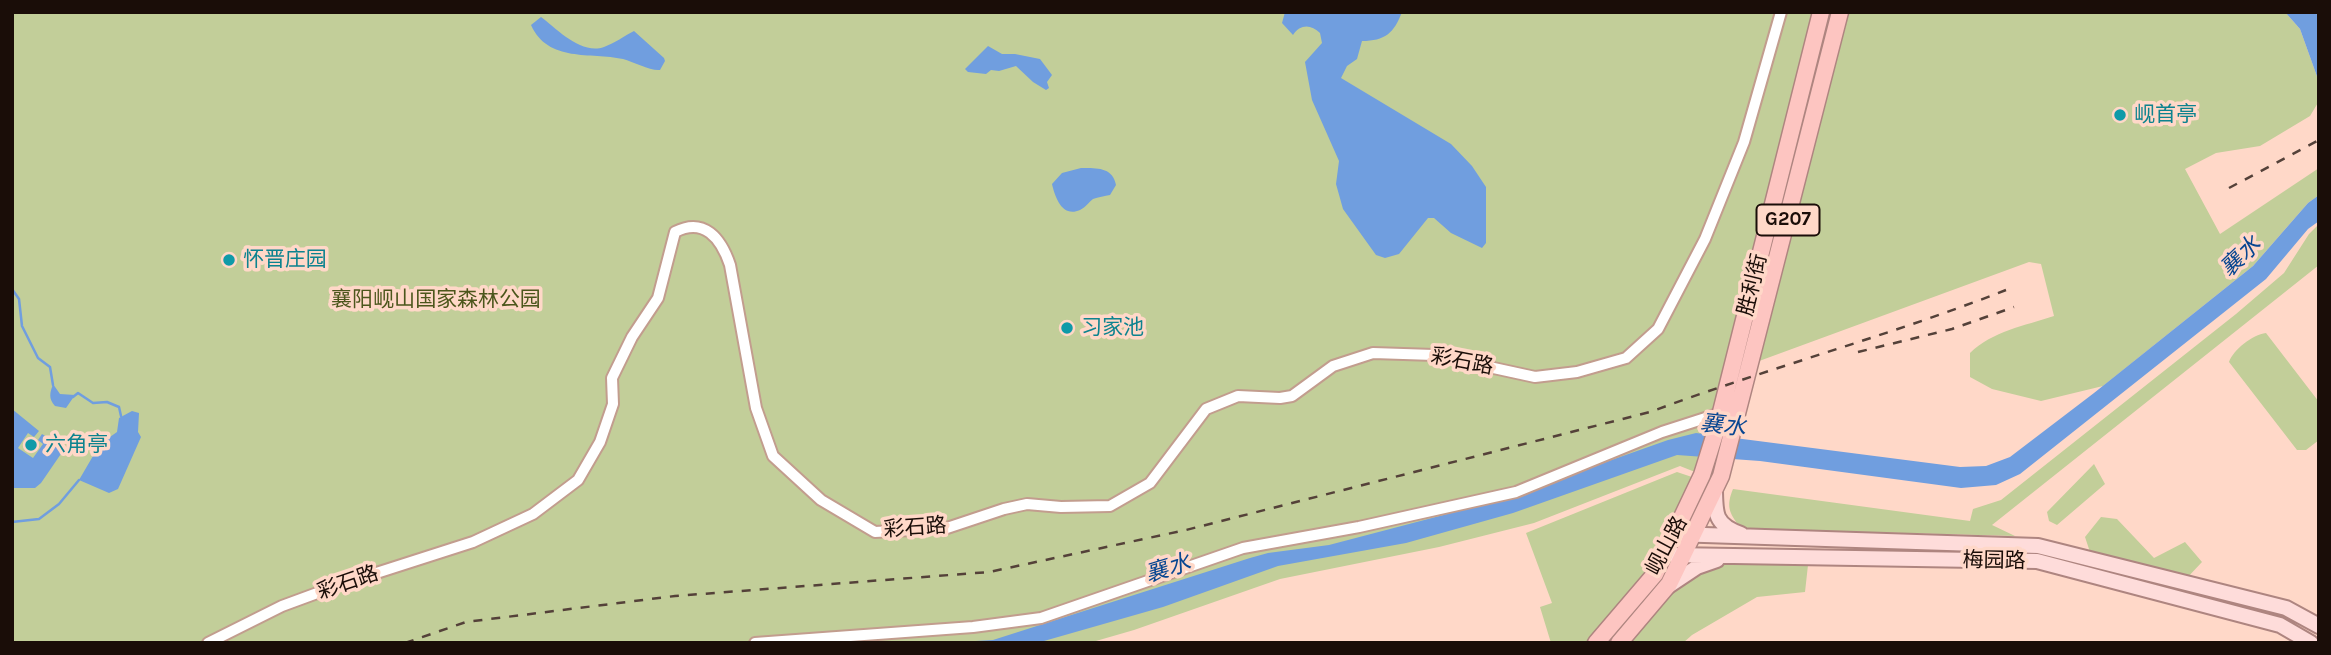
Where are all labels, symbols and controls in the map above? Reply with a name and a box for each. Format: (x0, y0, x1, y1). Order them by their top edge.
place label: 岘首亭 (2134, 102, 2197, 128)
marker: 岘首亭 (2112, 107, 2128, 123)
road number: G207 (1756, 204, 1820, 235)
water label: 襄水 (2215, 231, 2267, 283)
place label: 怀晋庄园 (243, 247, 327, 273)
street label: 胜利街 (1733, 251, 1773, 319)
marker: 怀晋庄园 (221, 252, 237, 268)
park label: 襄阳岘山国家森林公园 (331, 287, 541, 313)
place label: 习家池 (1081, 315, 1144, 341)
marker: 习家池 (1059, 320, 1075, 336)
street label: 彩石路 (1429, 344, 1495, 380)
water label: 襄水 (1699, 410, 1747, 442)
place label: 六角亭 (45, 432, 108, 458)
marker: 六角亭 (23, 437, 39, 453)
street label: 岘山路 (1641, 512, 1693, 580)
street label: 彩石路 (883, 513, 947, 543)
street label: 梅园路 (1962, 548, 2026, 574)
water label: 襄水 (1142, 549, 1194, 589)
street label: 彩石路 (314, 561, 382, 605)

